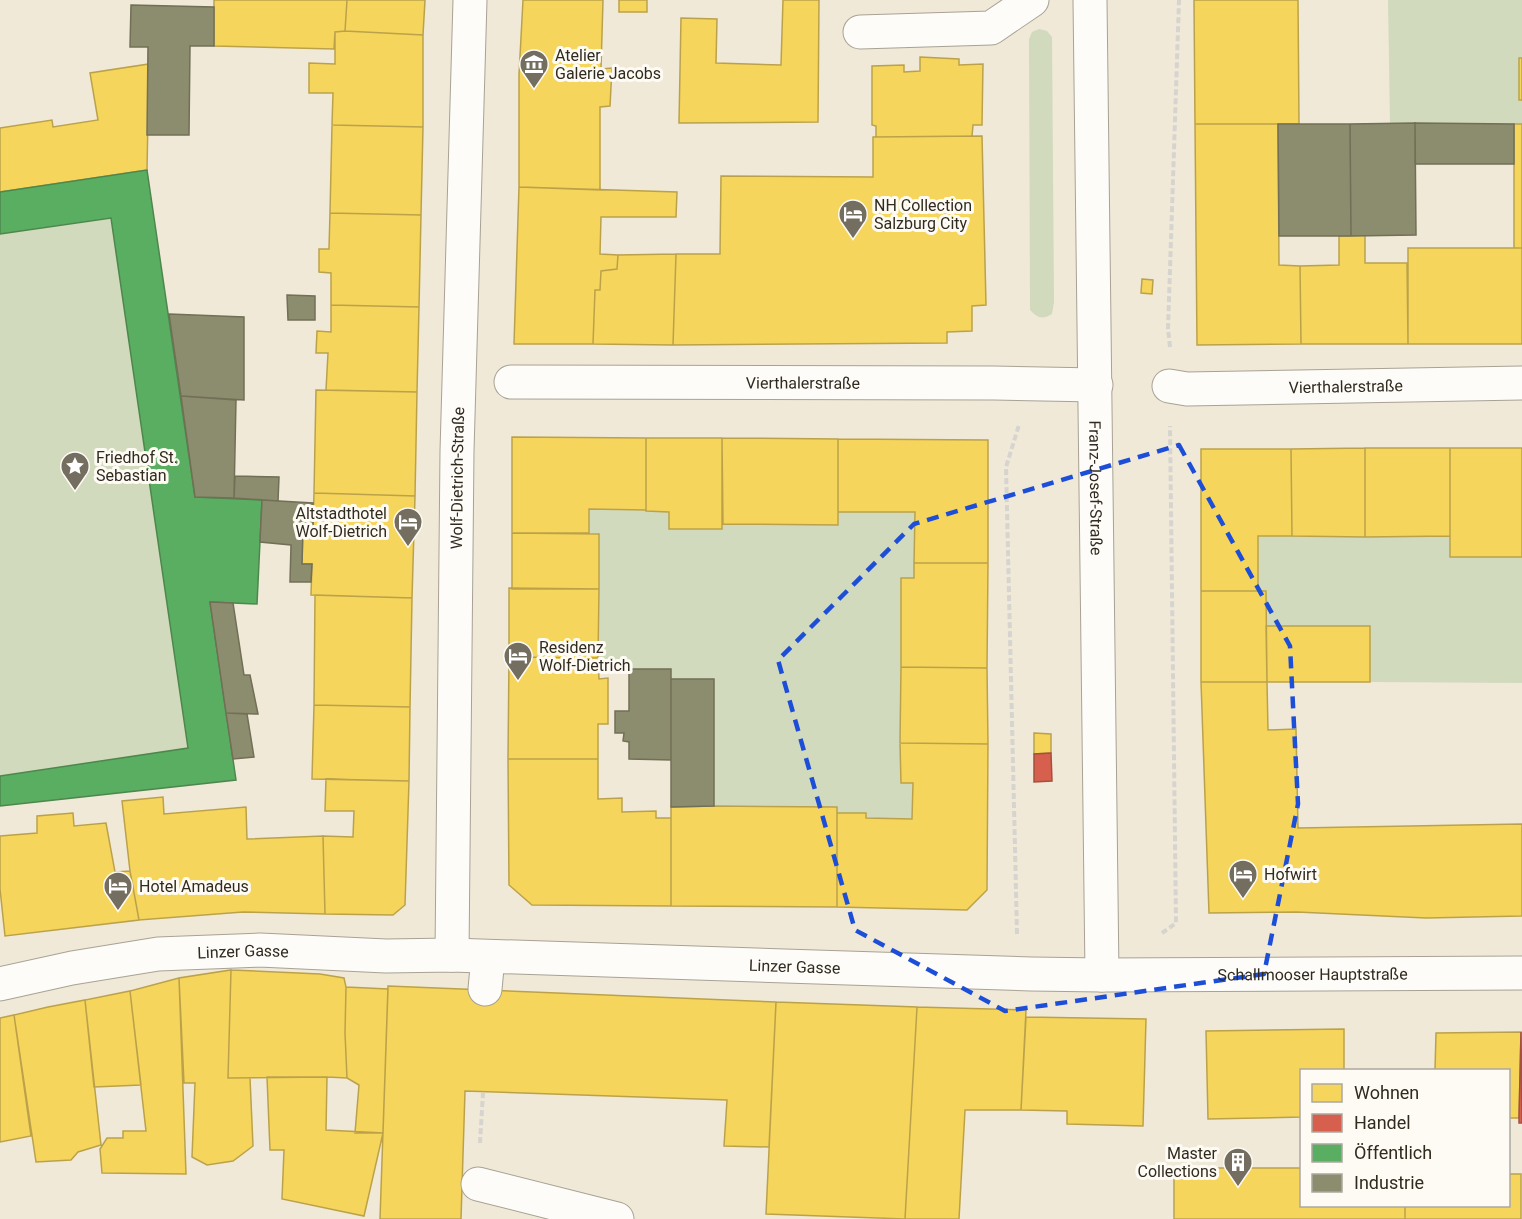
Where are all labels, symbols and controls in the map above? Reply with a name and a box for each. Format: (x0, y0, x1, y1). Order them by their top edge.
place label: Atelier Galerie Jacobs (555, 46, 661, 83)
museum icon: Atelier Galerie Jacobs (518, 48, 550, 90)
place label: NH Collection Salzburg City (874, 196, 972, 233)
hotel icon: NH Collection Salzburg City (837, 198, 869, 240)
street label: Vierthalerstraße (746, 373, 860, 392)
street label: Vierthalerstraße (1288, 376, 1403, 397)
street label: Wolf-Dietrich-Straße (447, 407, 468, 549)
street label: Franz-Josef-Straße (1086, 420, 1106, 556)
place label: Friedhof St. Sebastian (96, 448, 178, 485)
place icon: Friedhof St. Sebastian (59, 450, 91, 492)
place label: Altstadthotel Wolf-Dietrich (295, 504, 387, 541)
hotel icon: Altstadthotel Wolf-Dietrich (392, 506, 424, 548)
place label: Residenz Wolf-Dietrich (539, 638, 631, 675)
hotel icon: Residenz Wolf-Dietrich (502, 640, 534, 682)
hotel icon: Hofwirt (1227, 858, 1259, 900)
place label: Hofwirt (1264, 865, 1317, 884)
hotel icon: Hotel Amadeus (102, 870, 134, 912)
place label: Hotel Amadeus (139, 877, 249, 896)
street label: Linzer Gasse (197, 940, 289, 962)
street label: Linzer Gasse (749, 955, 841, 977)
street label: Schallmooser Hauptstraße (1217, 964, 1408, 984)
legend (1300, 1069, 1510, 1207)
text: Wohnen (1354, 1082, 1419, 1103)
text: Handel (1354, 1112, 1411, 1133)
text: Öffentlich (1354, 1142, 1432, 1163)
place label: Master Collections (1137, 1144, 1218, 1181)
building icon: Master Collections (1222, 1146, 1254, 1188)
text: Industrie (1354, 1172, 1424, 1193)

